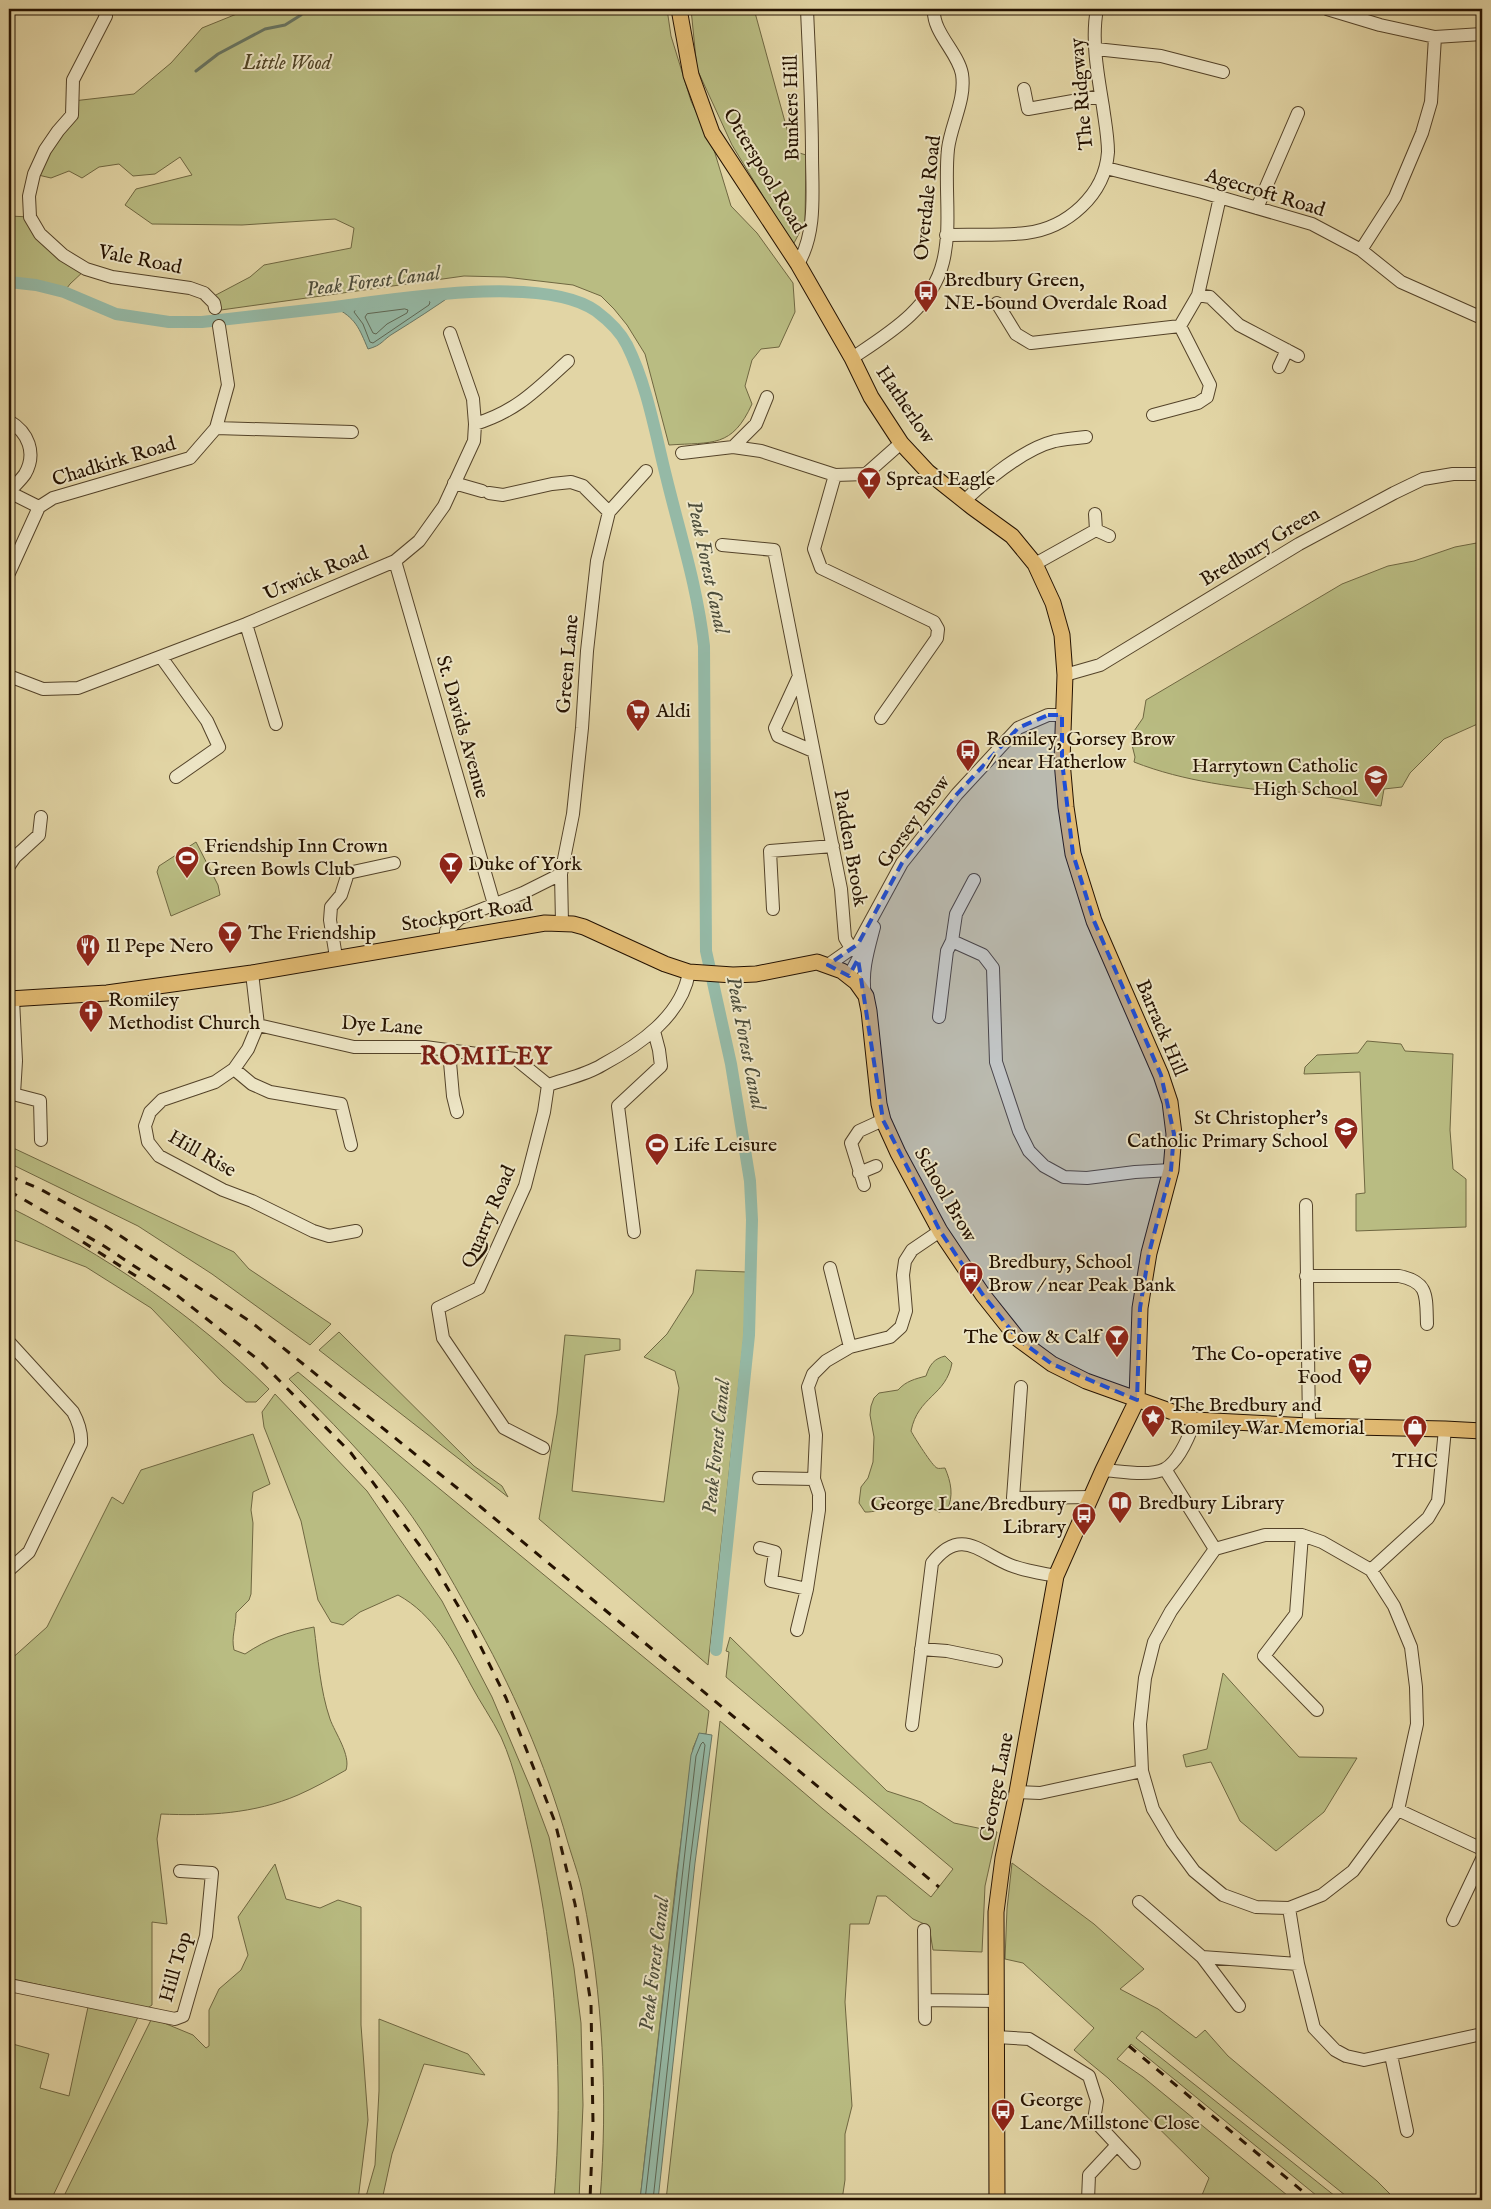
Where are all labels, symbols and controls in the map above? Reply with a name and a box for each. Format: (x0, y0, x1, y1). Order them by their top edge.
street label: The Ridgway (1065, 37, 1099, 151)
park label: Little Wood (242, 51, 333, 76)
street label: Bunkers Hill (779, 54, 805, 161)
street label: Otterspool Road (717, 104, 811, 238)
street label: Overdale Road (909, 134, 947, 262)
street label: Agecroft Road (1201, 163, 1328, 223)
street label: Vale Road (95, 239, 184, 280)
water label: Peak Forest Canal (304, 260, 444, 304)
place label: Bredbury Green, NE-bound Overdale Road (944, 268, 1168, 316)
bus stop icon: Bredbury Green, NE-bound Overdale Road (913, 279, 939, 313)
street label: Hatherlow (870, 361, 941, 450)
street label: Chadkirk Road (49, 431, 179, 493)
bar icon: Spread Eagle (856, 466, 882, 500)
place label: Spread Eagle (886, 467, 995, 492)
water label: Peak Forest Canal (680, 498, 735, 638)
street label: Bredbury Green (1196, 501, 1325, 593)
street label: Urwick Road (260, 541, 372, 607)
street label: Green Lane (551, 613, 585, 715)
street label: St. Davids Avenue (430, 653, 494, 801)
supermarket icon: Aldi (625, 698, 651, 732)
place label: Aldi (655, 699, 691, 724)
place label: Romiley, Gorsey Brow / near Hatherlow (986, 727, 1176, 775)
bus stop icon: Romiley, Gorsey Brow / near Hatherlow (955, 738, 981, 772)
place label: Harrytown Catholic High School (1192, 754, 1359, 802)
school or university icon: Harrytown Catholic High School (1363, 764, 1389, 798)
street label: Gorsey Brow (872, 770, 957, 873)
street label: Padden Brook (827, 788, 873, 909)
place label: Friendship Inn Crown Green Bowls Club (204, 834, 388, 882)
sports icon: Friendship Inn Crown Green Bowls Club (174, 845, 200, 879)
bar icon: Duke of York (438, 851, 464, 885)
place label: Duke of York (468, 852, 582, 877)
street label: Stockport Road (400, 892, 535, 938)
bar icon: The Friendship (217, 920, 243, 954)
place label: The Friendship (248, 921, 376, 946)
restaurant icon: Il Pepe Nero (75, 933, 101, 967)
place label: Il Pepe Nero (106, 934, 214, 959)
water label: Peak Forest Canal (719, 974, 772, 1114)
street label: Barrack Hill (1129, 976, 1193, 1080)
place label: Romiley Methodist Church (108, 988, 260, 1036)
church icon: Romiley Methodist Church (78, 999, 104, 1033)
street label: Dye Lane (340, 1011, 424, 1041)
district label: ROMILEY (420, 1041, 553, 1073)
place label: St Christopher's Catholic Primary School (1127, 1106, 1329, 1154)
school or university icon: St Christopher's Catholic Primary School (1333, 1116, 1359, 1150)
street label: Hill Rise (163, 1125, 241, 1183)
sports icon: Life Leisure (644, 1132, 670, 1166)
place label: Life Leisure (674, 1133, 777, 1158)
street label: School Brow (908, 1143, 983, 1247)
street label: Quarry Road (456, 1161, 522, 1272)
place label: Bredbury, School Brow / near Peak Bank (988, 1250, 1176, 1298)
bus stop icon: Bredbury, School Brow / near Peak Bank (958, 1261, 984, 1295)
bar icon: The Cow & Calf (1104, 1324, 1130, 1358)
place label: The Cow & Calf (964, 1325, 1104, 1350)
place label: The Co-operative Food (1192, 1342, 1342, 1390)
supermarket icon: The Co-operative Food (1347, 1352, 1373, 1386)
water label: Peak Forest Canal (697, 1376, 738, 1516)
place label: The Bredbury and Romiley War Memorial (1170, 1393, 1365, 1441)
place icon: The Bredbury and Romiley War Memorial (1140, 1404, 1166, 1438)
shop icon: THC (1402, 1414, 1428, 1448)
place label: THC (1392, 1449, 1438, 1474)
library icon: Bredbury Library (1107, 1490, 1133, 1524)
place label: Bredbury Library (1138, 1491, 1284, 1516)
place label: George Lane/Bredbury Library (870, 1492, 1066, 1540)
bus stop icon: George Lane/Bredbury Library (1071, 1502, 1097, 1536)
street label: George Lane (974, 1731, 1020, 1843)
water label: Peak Forest Canal (633, 1893, 677, 2033)
street label: Hill Top (154, 1929, 198, 2005)
place label: George Lane/Millstone Close (1020, 2088, 1200, 2136)
bus stop icon: George Lane/Millstone Close (990, 2098, 1016, 2132)

